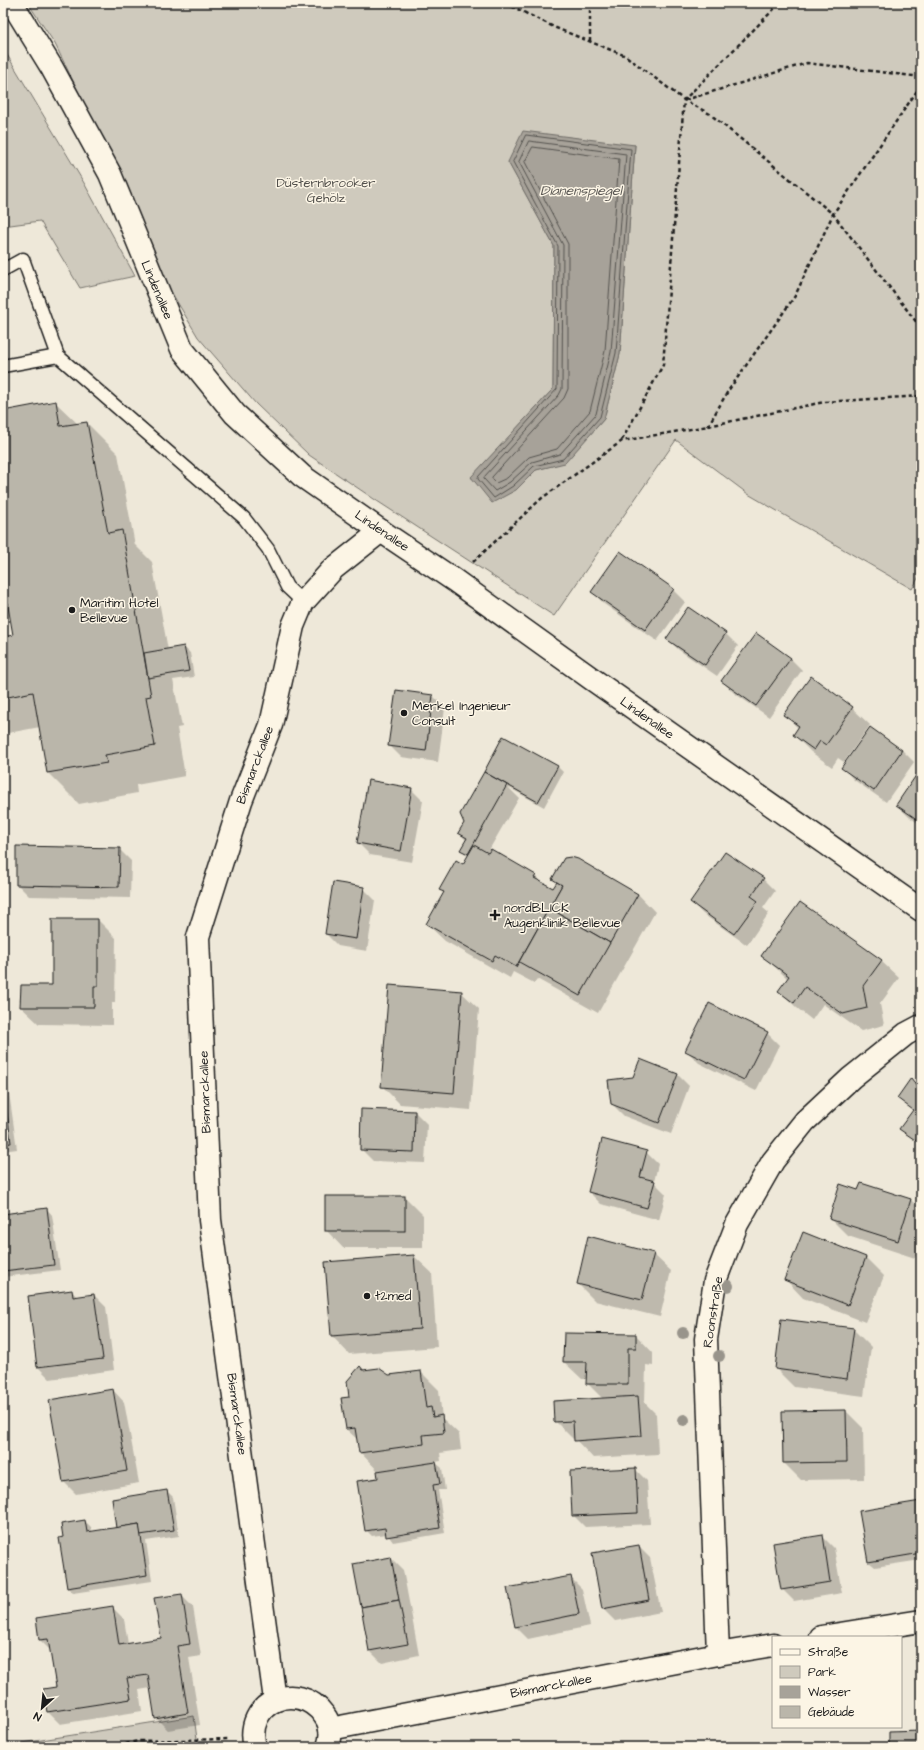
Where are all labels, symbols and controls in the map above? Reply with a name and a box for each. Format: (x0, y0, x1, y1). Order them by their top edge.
park label: Düsternbrooker Gehölz (277, 174, 375, 207)
water label: Dianenspiegel (540, 181, 623, 201)
street label: Lindenallee (137, 258, 177, 322)
street label: Lindenallee (351, 506, 413, 556)
place label: Maritim Hotel Bellevue (80, 594, 159, 627)
marker: Maritim Hotel Bellevue (67, 605, 77, 615)
street label: Lindenallee (616, 693, 678, 743)
place label: Merkel Ingenieur Consult (412, 697, 511, 730)
marker: Merkel Ingenieur Consult (399, 708, 409, 718)
street label: Bismarckallee (232, 723, 278, 807)
place label: nordBLICK Augenklinik Bellevue (504, 899, 621, 933)
marker: nordBLICK Augenklinik Bellevue (489, 909, 501, 921)
street label: Bismarckallee (195, 1050, 215, 1134)
street label: Roonstraße (698, 1275, 728, 1349)
place label: t2med (375, 1287, 412, 1305)
marker: t2med (362, 1291, 372, 1301)
street label: Bismarckallee (222, 1372, 252, 1456)
legend (772, 1636, 902, 1728)
text: Straße (808, 1644, 849, 1661)
text: Park (808, 1664, 836, 1681)
street label: Bismarckallee (509, 1669, 593, 1703)
text: Wasser (808, 1684, 851, 1701)
north arrow (22, 1688, 62, 1728)
text: Gebäude (808, 1704, 855, 1721)
text: N (31, 1708, 44, 1725)

